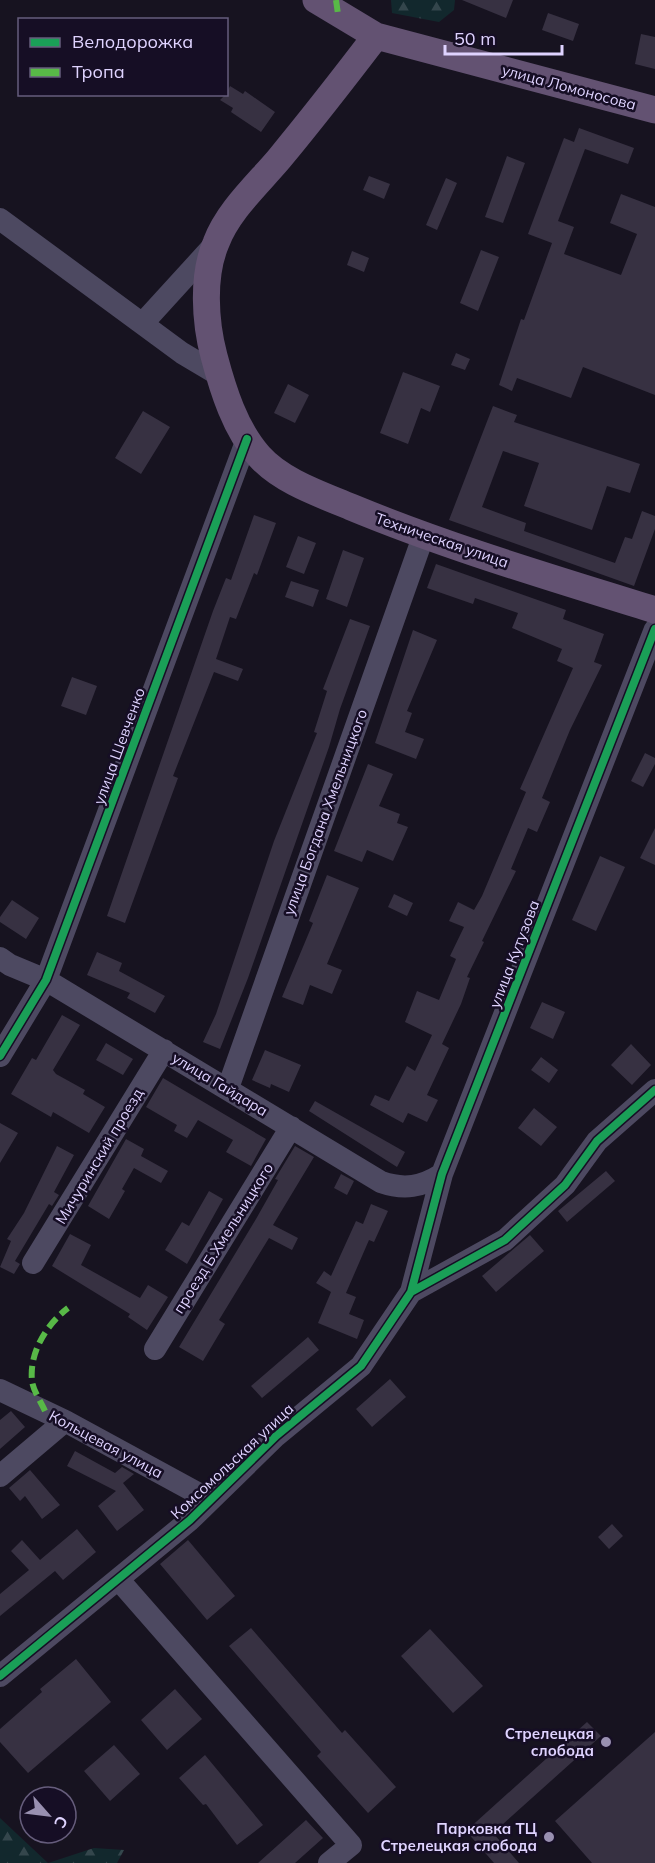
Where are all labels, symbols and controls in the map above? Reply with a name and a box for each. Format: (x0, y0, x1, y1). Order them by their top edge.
legend (18, 18, 228, 96)
scale bar (445, 18, 562, 56)
text: 50 m (454, 27, 496, 50)
text: Велодорожка (72, 30, 193, 53)
text: Тропа (72, 60, 125, 83)
street label: улица Ломоносова (500, 60, 638, 114)
street label: Техническая улица (373, 508, 511, 572)
street label: улица Шевченко (89, 685, 149, 807)
street label: улица Богдана Хмельницкого (279, 706, 371, 918)
street label: улица Кутузова (485, 897, 543, 1011)
street label: улица Гайдара (169, 1048, 271, 1120)
street label: Мичуринский проезд (51, 1085, 147, 1227)
street label: проезд Б.Хмельницкого (169, 1159, 277, 1317)
street label: Комсомольская улица (167, 1399, 297, 1523)
street label: Кольцевая улица (46, 1406, 166, 1482)
place label: Стрелецкая слобода (505, 1724, 594, 1760)
marker: Стрелецкая слобода (599, 1735, 613, 1749)
north arrow (18, 1785, 78, 1845)
text: С (50, 1813, 73, 1832)
place label: Парковка ТЦ Стрелецкая слобода (381, 1819, 537, 1855)
marker: Парковка ТЦ Стрелецкая слобода (542, 1830, 556, 1844)

